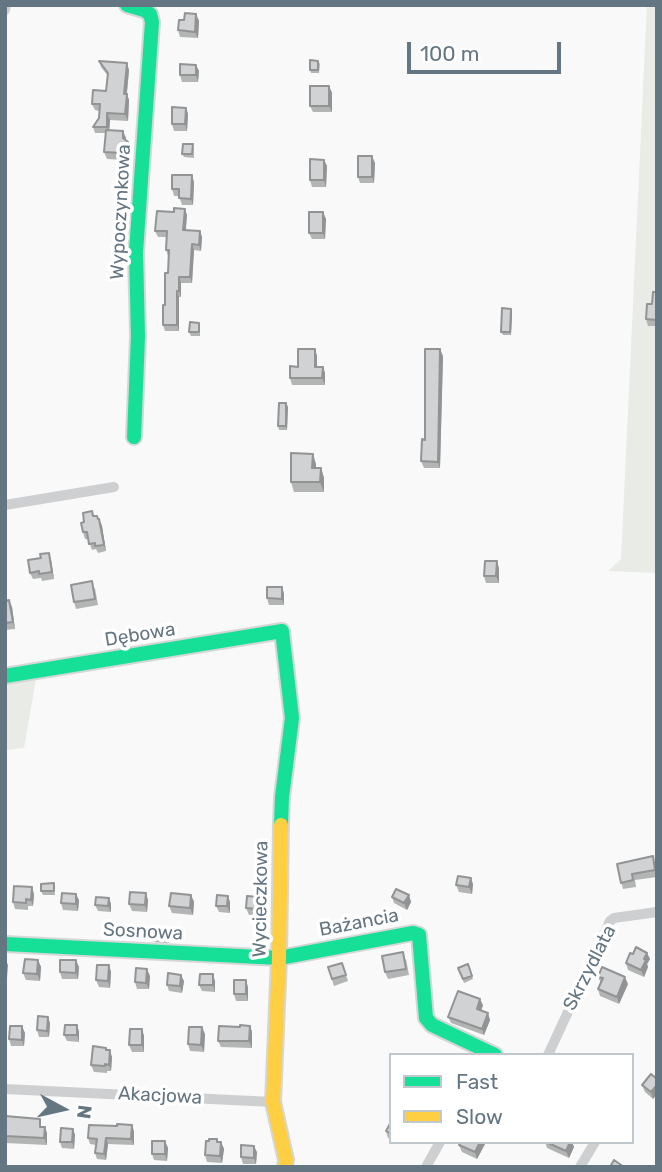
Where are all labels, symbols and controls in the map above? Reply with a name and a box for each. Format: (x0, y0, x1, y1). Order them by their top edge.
scale bar (410, 28, 564, 72)
text: 100 m (420, 41, 479, 66)
street label: Wypoczynkowa (106, 144, 136, 280)
street label: Dębowa (103, 618, 177, 652)
street label: Wycieczkowa (249, 840, 273, 958)
street label: Bażancia (317, 904, 401, 942)
street label: Sosnowa (102, 919, 184, 945)
street label: Skrzydlata (559, 921, 621, 1015)
legend (389, 1053, 634, 1144)
text: Fast (456, 1069, 498, 1094)
north arrow (28, 1074, 98, 1144)
street label: Akacjowa (117, 1082, 203, 1110)
text: N (72, 1104, 97, 1120)
text: Slow (456, 1104, 503, 1129)

